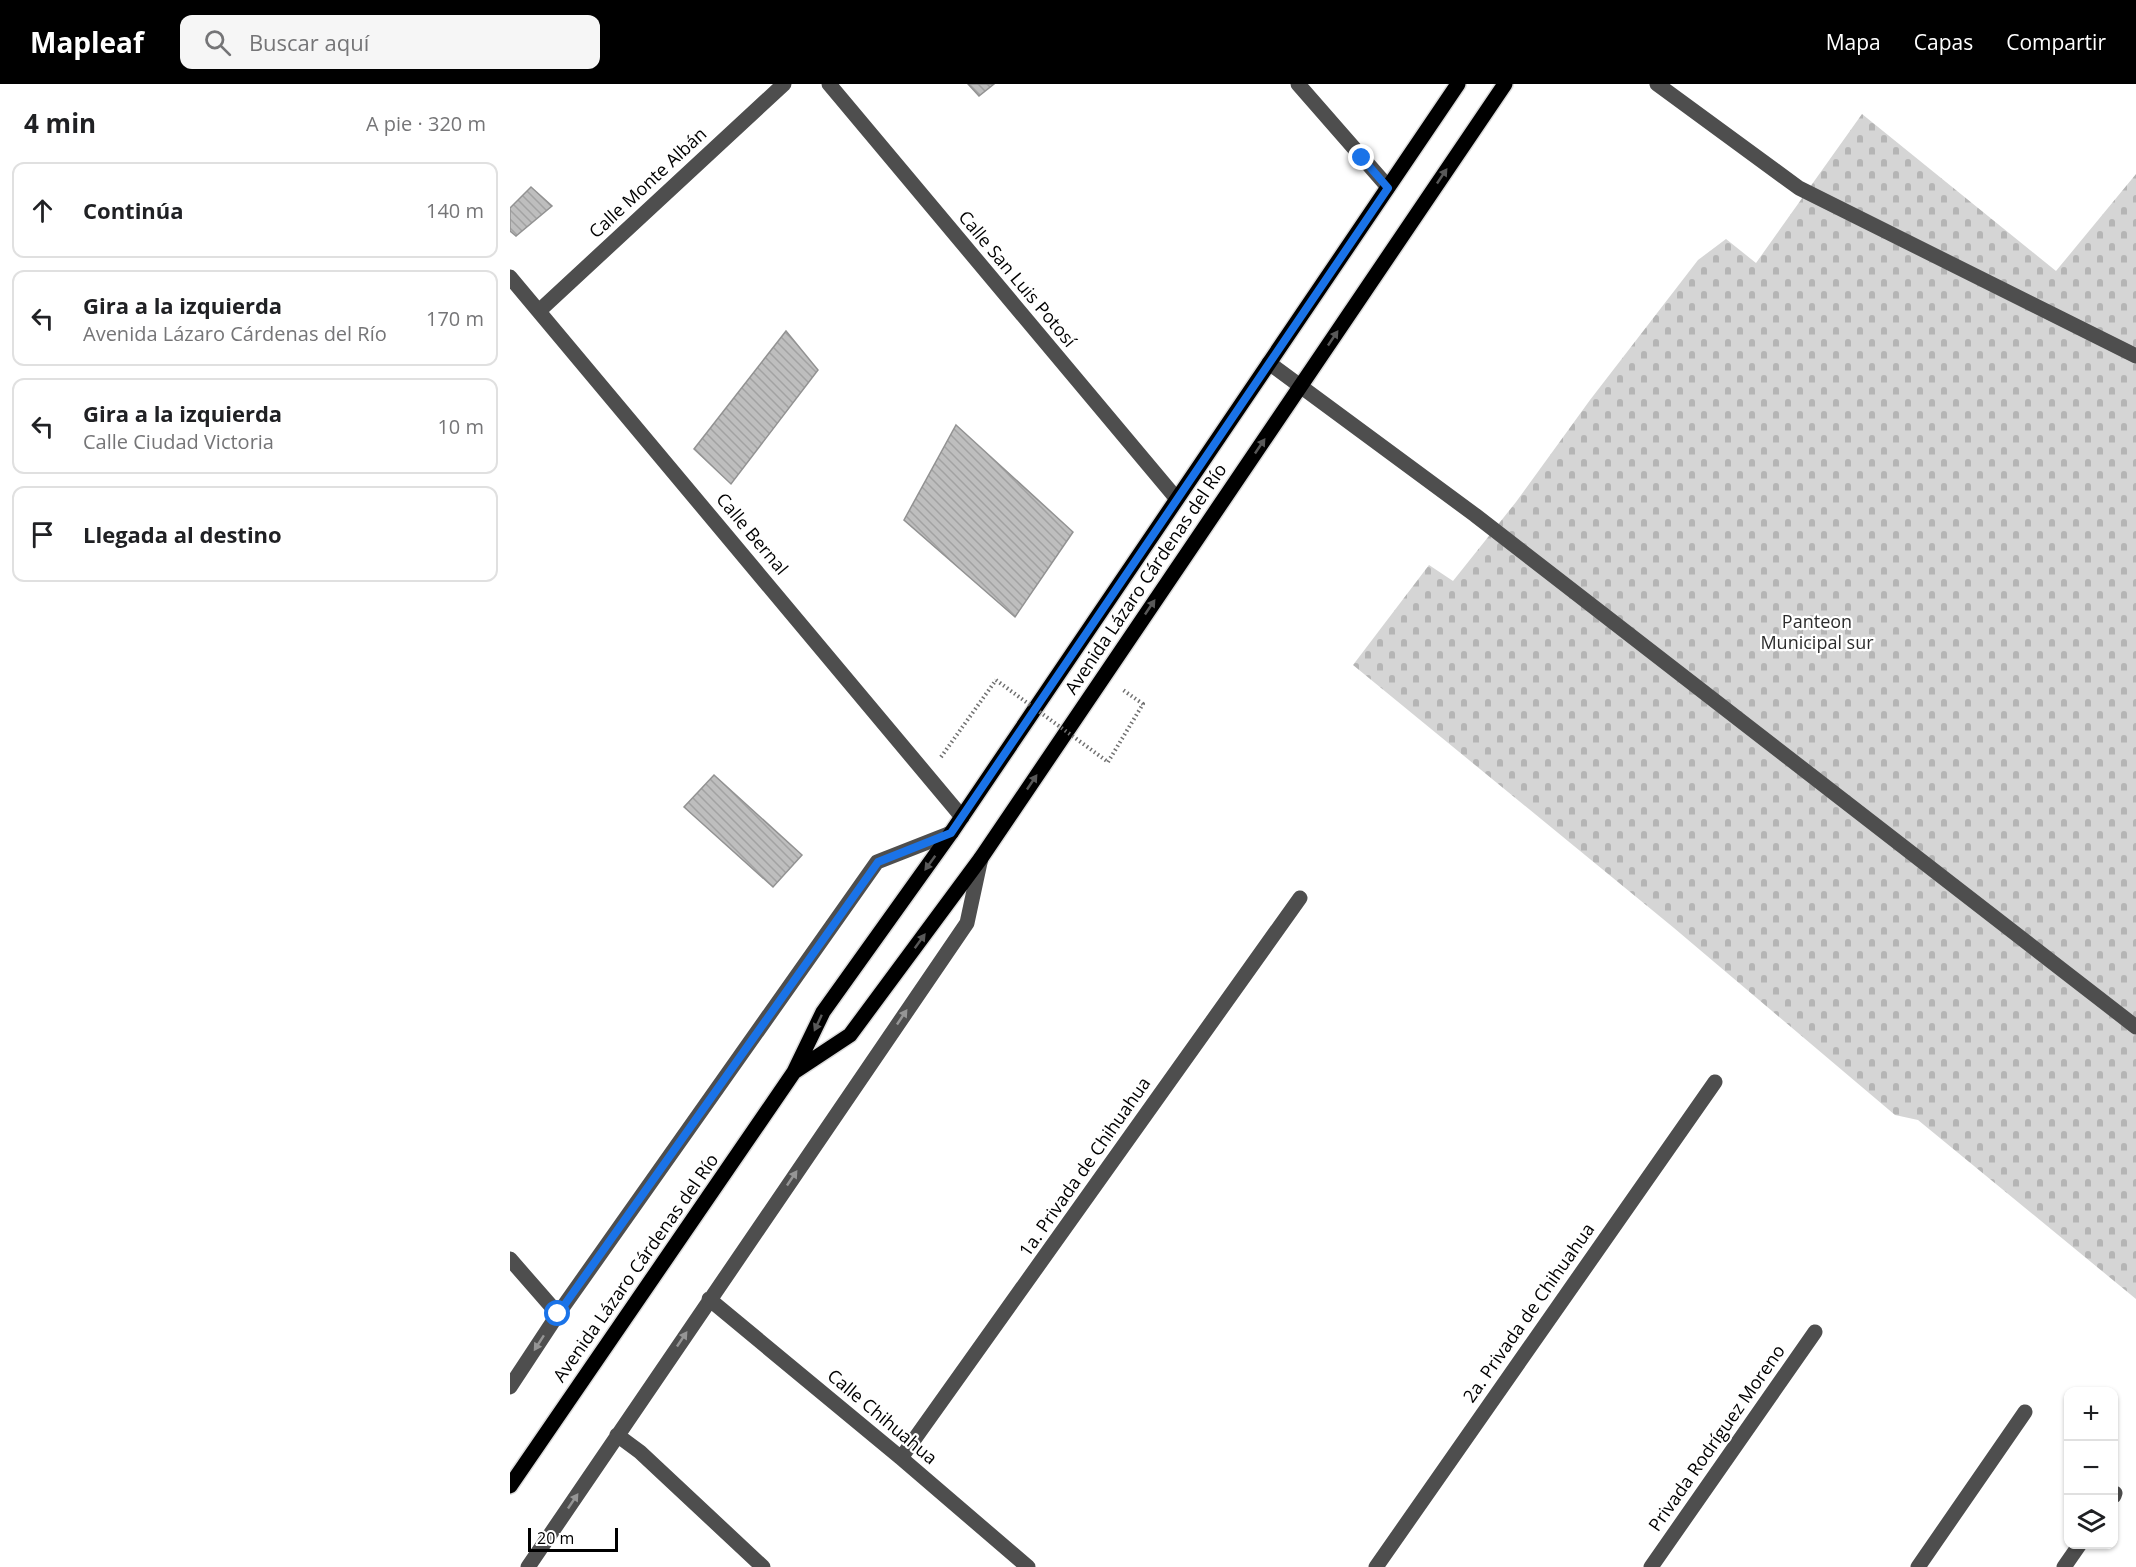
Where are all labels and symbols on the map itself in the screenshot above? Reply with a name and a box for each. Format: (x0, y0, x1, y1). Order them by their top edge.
street label: Calle Monte Albán (583, 122, 711, 243)
route end (1348, 144, 1374, 170)
one-way arrow (1436, 168, 1447, 184)
street label: Calle San Luis Potosí (954, 205, 1082, 352)
one-way arrow (1327, 330, 1339, 346)
one-way arrow (1254, 438, 1265, 454)
street label: Avenida Lázaro Cárdenas del Río (1059, 458, 1232, 698)
street label: Calle Bernal (711, 487, 794, 579)
one-way arrow (1144, 600, 1156, 616)
park label: Panteon Municipal sur (1760, 609, 1874, 654)
one-way arrow (1026, 774, 1038, 790)
one-way arrow (924, 855, 936, 871)
one-way arrow (913, 933, 925, 948)
one-way arrow (896, 1010, 908, 1026)
one-way arrow (813, 1014, 822, 1031)
street label: 1a. Privada de Chihuahua (1013, 1072, 1155, 1261)
street label: Avenida Lázaro Cárdenas del Río (547, 1149, 723, 1386)
one-way arrow (786, 1171, 798, 1187)
street label: 2a. Privada de Chihuahua (1457, 1218, 1599, 1407)
route start (544, 1300, 570, 1326)
one-way arrow (676, 1332, 688, 1348)
one-way arrow (534, 1335, 545, 1351)
street label: Privada Rodríguez Moreno (1642, 1339, 1790, 1536)
street label: Calle Chihuahua (823, 1363, 943, 1469)
one-way arrow (567, 1493, 578, 1509)
scale bar (528, 1525, 618, 1552)

